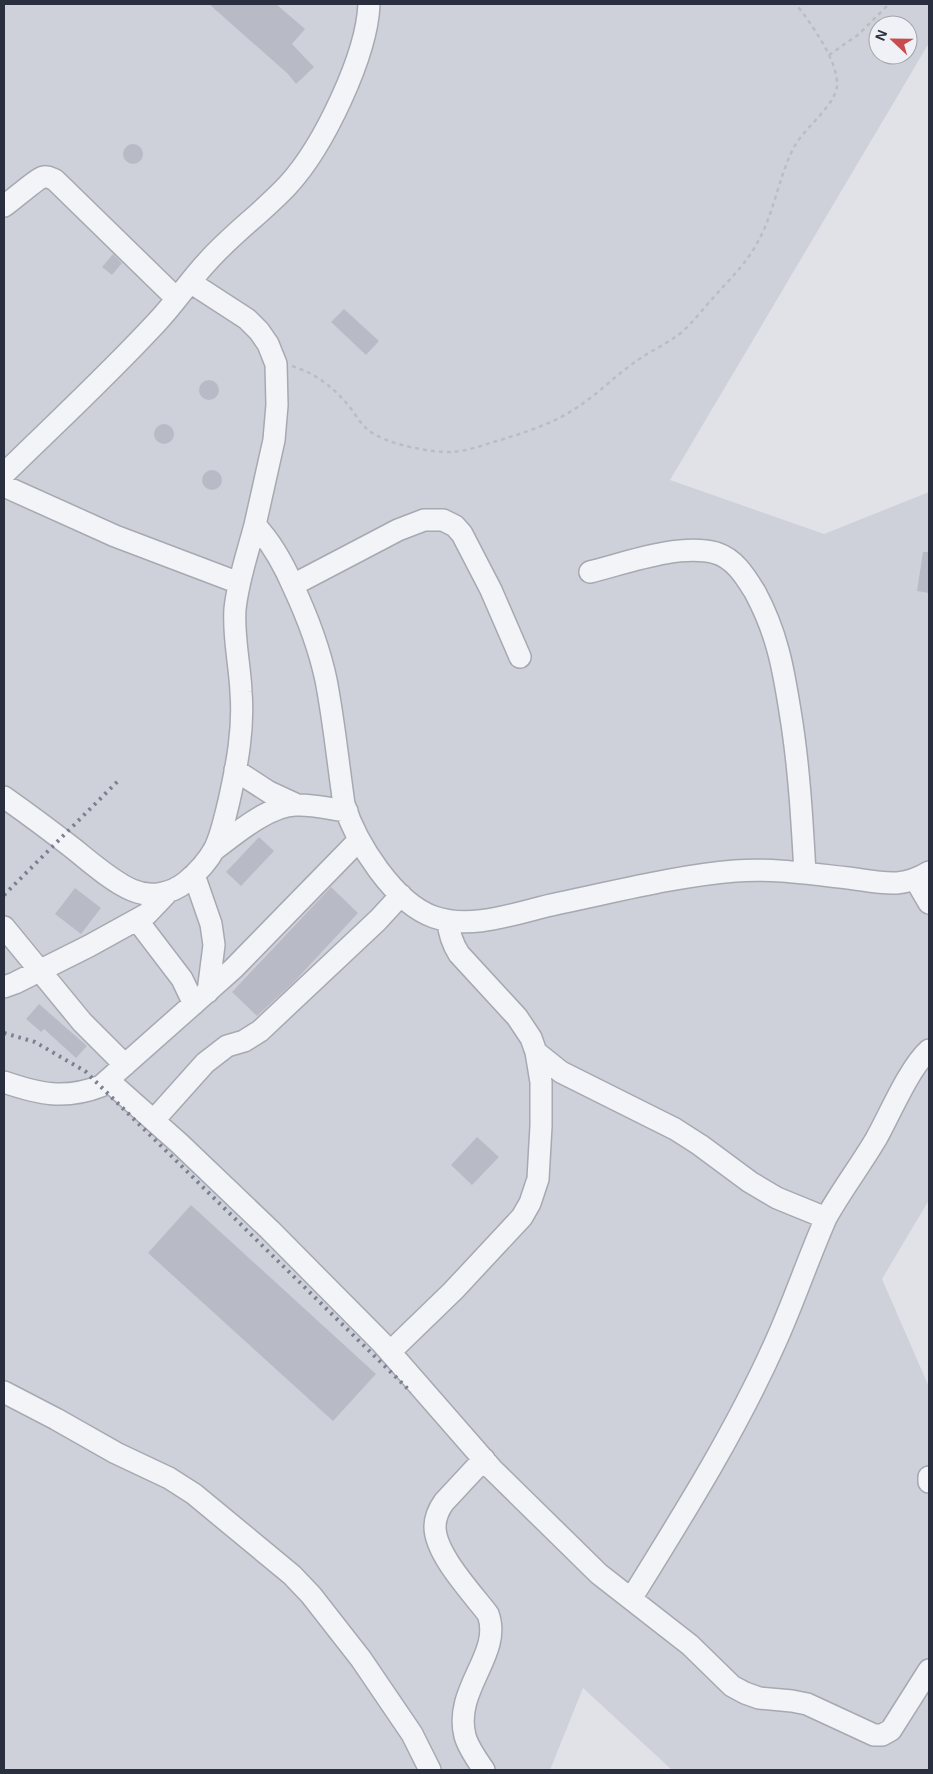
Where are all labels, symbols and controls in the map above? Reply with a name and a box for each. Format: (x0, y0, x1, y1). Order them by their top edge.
north arrow (868, 15, 918, 65)
text: N (872, 27, 890, 43)

